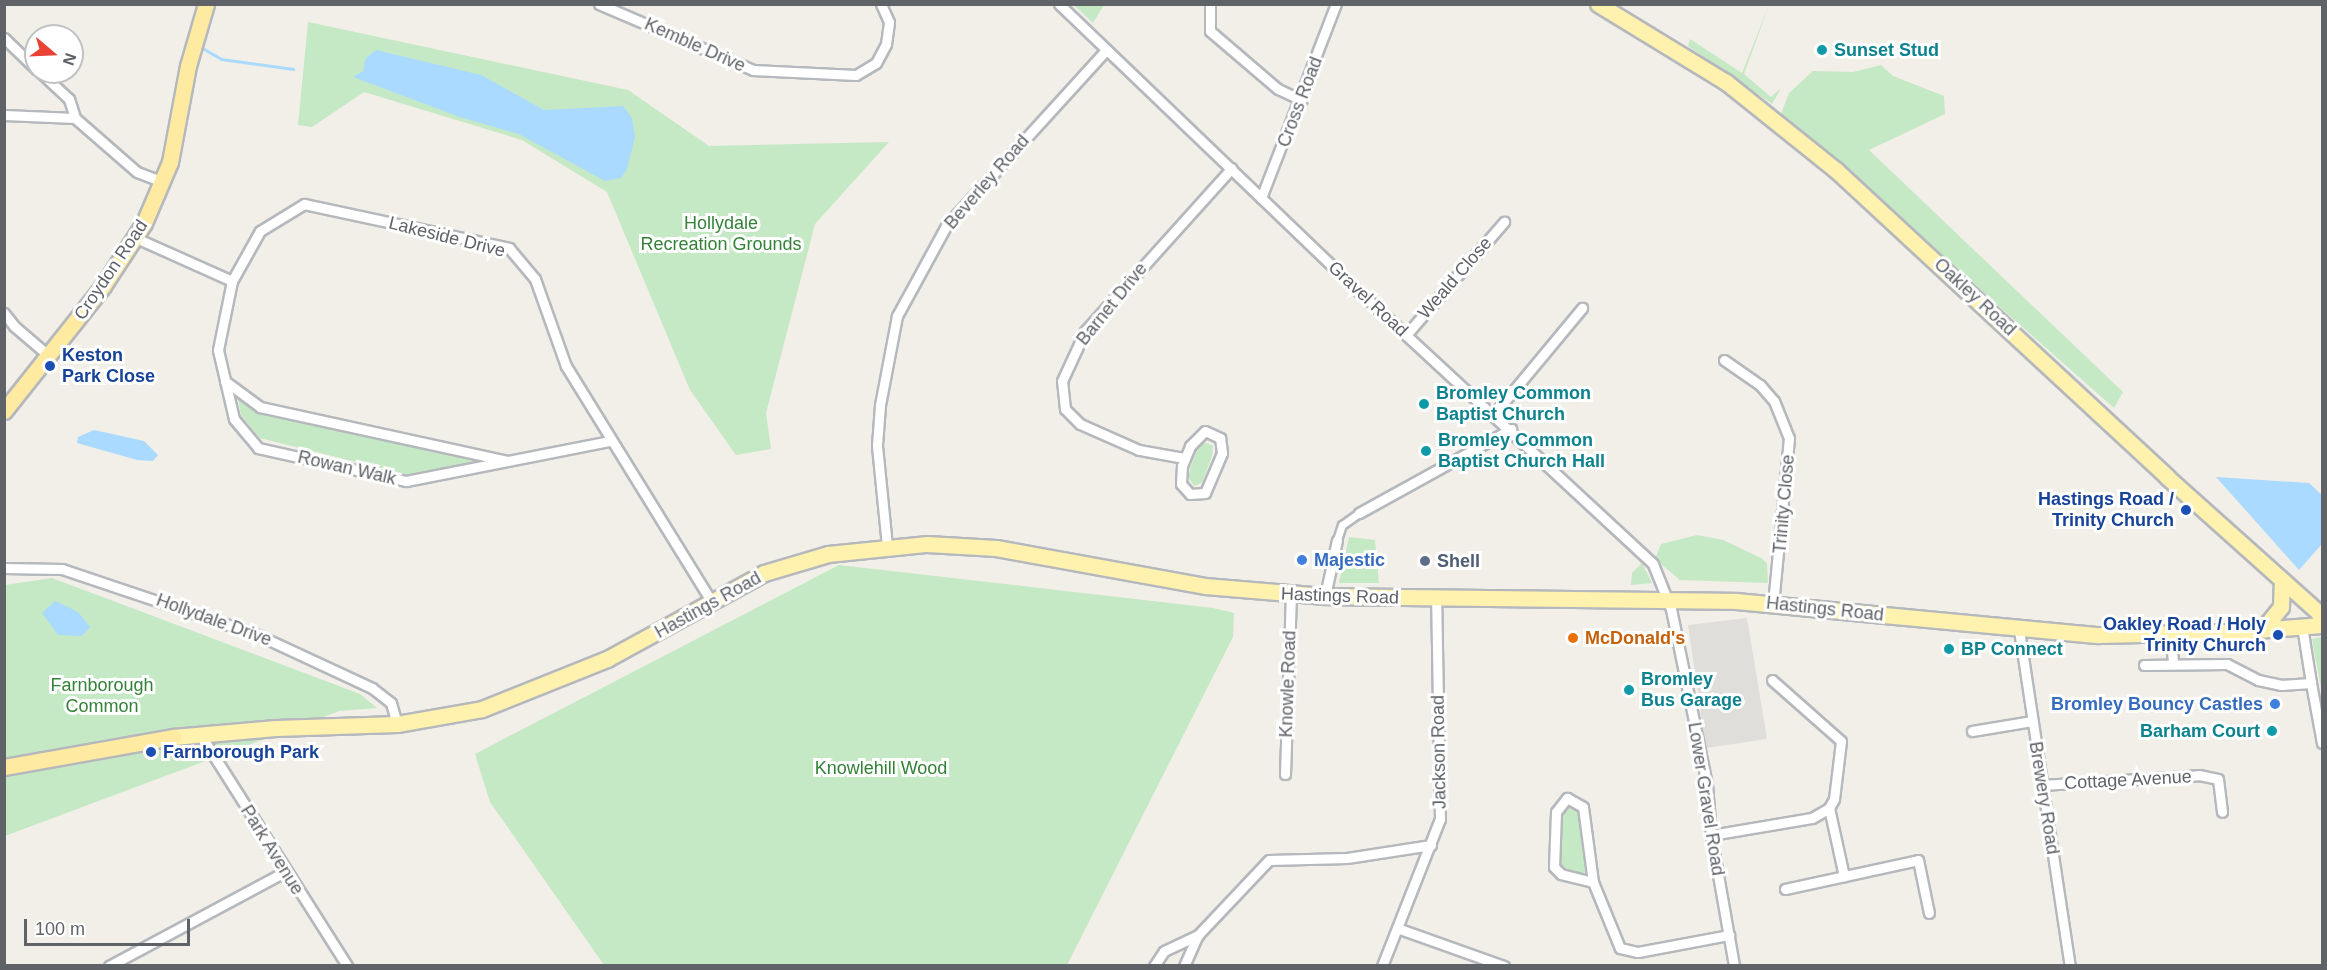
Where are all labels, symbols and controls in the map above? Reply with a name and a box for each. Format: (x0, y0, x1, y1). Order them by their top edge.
street label: Kemble Drive (641, 13, 749, 77)
north arrow (24, 24, 84, 84)
place label: Sunset Stud (1834, 39, 1939, 61)
marker: Sunset Stud (1815, 43, 1829, 57)
text: N (60, 51, 80, 68)
street label: Cross Road (1273, 54, 1327, 150)
street label: Beverley Road (940, 130, 1034, 234)
street label: Lakeside Drive (387, 212, 507, 262)
park label: Hollydale Recreation Grounds (640, 213, 802, 256)
street label: Croydon Road (70, 216, 152, 324)
street label: Weald Close (1413, 233, 1497, 323)
street label: Oakley Road (1930, 254, 2020, 340)
street label: Gravel Road (1324, 257, 1412, 341)
street label: Barnet Drive (1072, 258, 1152, 350)
place label: Keston Park Close (62, 345, 155, 388)
marker: Keston Park Close (43, 359, 57, 373)
place label: Bromley Common Baptist Church (1436, 383, 1591, 426)
marker: Bromley Common Baptist Church (1417, 397, 1431, 411)
place label: Bromley Common Baptist Church Hall (1438, 430, 1605, 472)
marker: Bromley Common Baptist Church Hall (1419, 444, 1433, 458)
street label: Rowan Walk (296, 446, 398, 490)
street label: Trinity Close (1769, 454, 1799, 554)
place label: Hastings Road / Trinity Church (2038, 489, 2174, 532)
marker: Hastings Road / Trinity Church (2179, 503, 2193, 517)
place label: Majestic (1314, 549, 1385, 571)
place label: Shell (1437, 550, 1480, 572)
marker: Majestic (1295, 553, 1309, 567)
marker: Shell (1418, 554, 1432, 568)
street label: Hastings Road (651, 567, 765, 643)
street label: Hastings Road (1281, 583, 1399, 609)
street label: Hollydale Drive (153, 589, 275, 651)
street label: Hastings Road (1765, 592, 1885, 626)
place label: Oakley Road / Holy Trinity Church (2103, 614, 2266, 656)
place label: McDonald's (1585, 627, 1685, 649)
marker: Oakley Road / Holy Trinity Church (2271, 628, 2285, 642)
street label: Knowle Road (1275, 630, 1301, 738)
marker: McDonald's (1566, 631, 1580, 645)
place label: BP Connect (1961, 638, 2063, 660)
marker: BP Connect (1942, 642, 1956, 656)
place label: Bromley Bus Garage (1641, 669, 1742, 712)
park label: Farnborough Common (50, 675, 154, 718)
marker: Bromley Bus Garage (1622, 683, 1636, 697)
place label: Bromley Bouncy Castles (2051, 693, 2263, 715)
street label: Jackson Road (1427, 695, 1451, 809)
marker: Bromley Bouncy Castles (2268, 697, 2282, 711)
place label: Barham Court (2140, 720, 2260, 742)
street label: Lower Gravel Road (1683, 721, 1729, 877)
marker: Barham Court (2265, 724, 2279, 738)
street label: Brewery Road (2024, 740, 2064, 856)
place label: Farnborough Park (163, 741, 319, 763)
marker: Farnborough Park (144, 745, 158, 759)
park label: Knowlehill Wood (815, 757, 947, 779)
street label: Cottage Avenue (2063, 766, 2193, 794)
street label: Park Avenue (236, 801, 308, 899)
scale bar (27, 907, 194, 945)
text: 100 m (35, 919, 85, 939)

